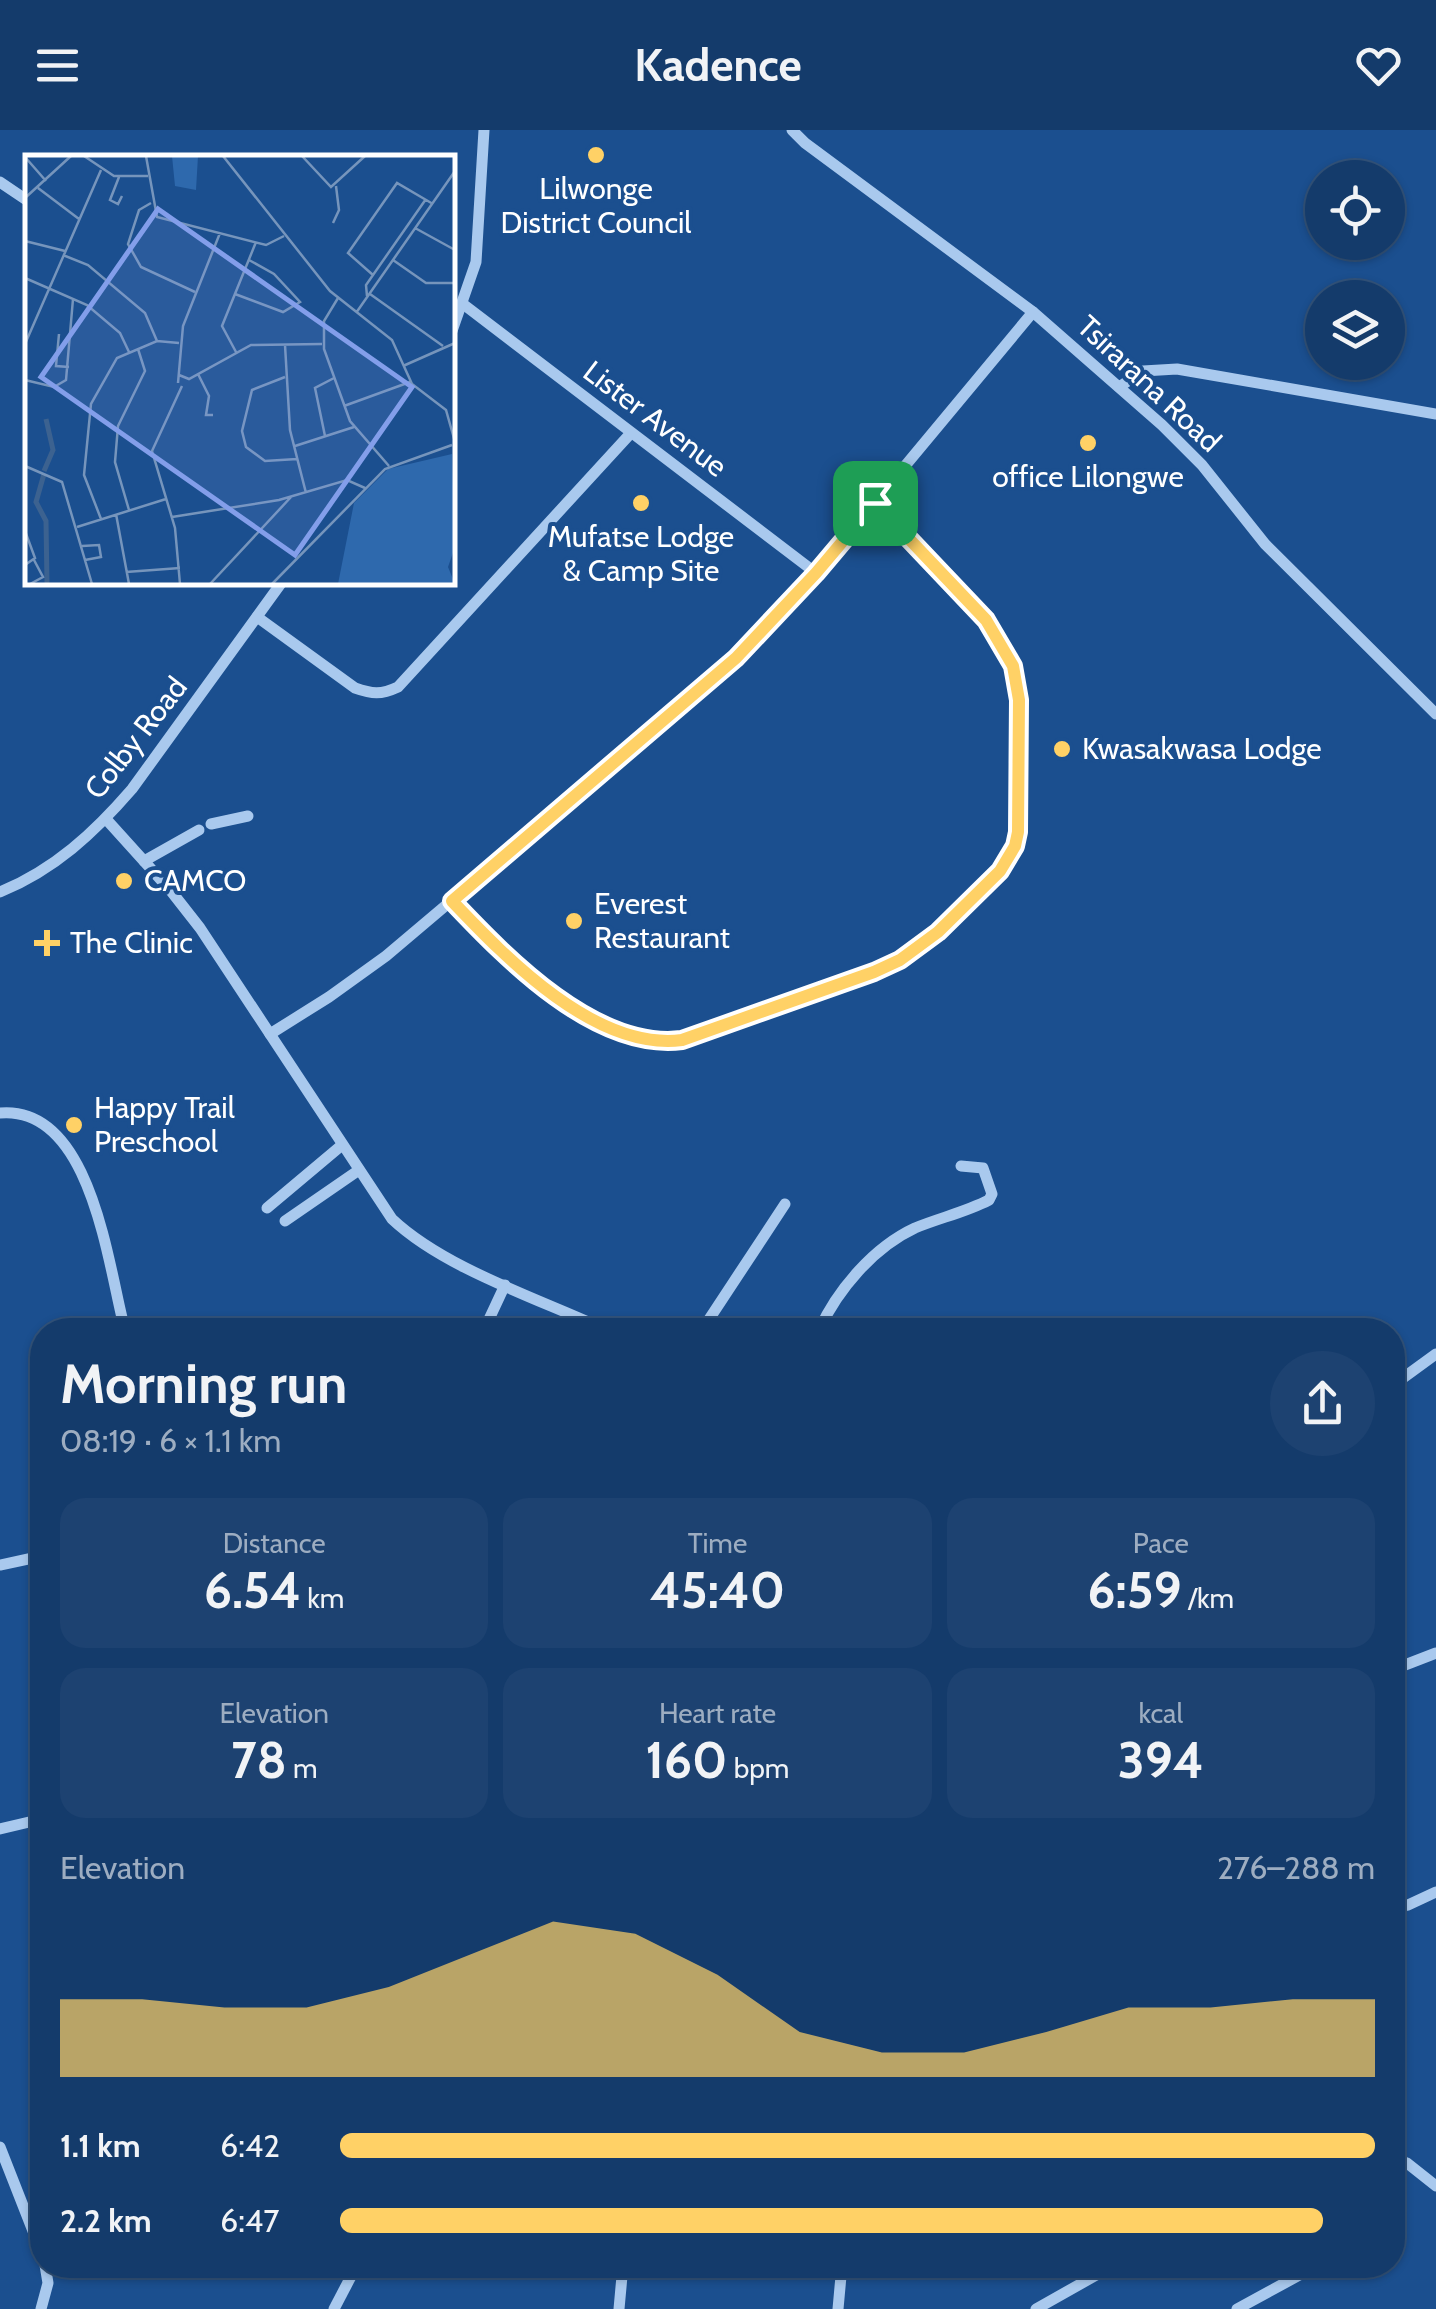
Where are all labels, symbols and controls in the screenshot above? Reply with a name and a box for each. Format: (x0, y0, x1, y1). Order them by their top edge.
icon: menu (30, 38, 85, 93)
text: Kadence (634, 38, 802, 92)
icon: heart (1351, 38, 1406, 93)
marker: Lilwonge District Council (585, 144, 607, 166)
inset map (25, 155, 455, 585)
map controls (1305, 160, 1405, 380)
button: locate (1305, 160, 1405, 260)
place label: Lilwonge District Council (501, 170, 691, 241)
button: layers (1305, 280, 1405, 380)
street label: Tsirarana Road (1070, 308, 1229, 460)
street label: Lister Avenue (576, 353, 735, 485)
marker: office Lilongwe (1077, 432, 1099, 454)
place label: office Lilongwe (992, 458, 1184, 495)
pin (833, 461, 918, 546)
icon: arrive (848, 476, 903, 531)
marker: Mufatse Lodge & Camp Site (630, 492, 652, 514)
place label: Mufatse Lodge & Camp Site (548, 518, 734, 589)
street label: Colby Road (76, 669, 195, 806)
place label: Kwasakwasa Lodge (1082, 730, 1322, 767)
marker: Kwasakwasa Lodge (1051, 738, 1073, 760)
place label: CAMCO (144, 862, 246, 899)
marker: CAMCO (113, 870, 135, 892)
place label: Everest Restaurant (594, 885, 730, 956)
marker: Everest Restaurant (563, 910, 585, 932)
place label: The Clinic (70, 924, 193, 961)
marker: The Clinic (34, 930, 60, 956)
place label: Happy Trail Preschool (94, 1089, 235, 1160)
marker: Happy Trail Preschool (63, 1114, 85, 1136)
text: Morning run (60, 1350, 347, 1417)
button: share (1270, 1351, 1375, 1456)
text: 08:19 · 6 × 1.1 km (60, 1421, 281, 1460)
text: Distance (223, 1526, 326, 1560)
text: Time (688, 1526, 747, 1560)
text: Pace (1133, 1526, 1189, 1560)
text: 6.54 (204, 1560, 301, 1621)
text: 45:40 (650, 1560, 785, 1621)
text: 6:59 (1088, 1560, 1182, 1621)
text: km (301, 1581, 344, 1615)
text: /km (1182, 1581, 1234, 1615)
text: Elevation (219, 1696, 329, 1730)
text: Heart rate (659, 1696, 776, 1730)
text: kcal (1138, 1696, 1183, 1730)
text: 78 (231, 1730, 287, 1791)
text: 160 (646, 1730, 727, 1791)
text: 394 (1118, 1730, 1204, 1791)
text: m (287, 1751, 317, 1785)
text: bpm (727, 1751, 789, 1785)
text: Elevation (60, 1848, 185, 1887)
text: 276–288 m (1217, 1848, 1375, 1887)
text: 1.1 km (60, 2126, 141, 2165)
text: 6:42 (220, 2126, 280, 2165)
text: 2.2 km (60, 2201, 152, 2240)
text: 6:47 (220, 2201, 279, 2240)

